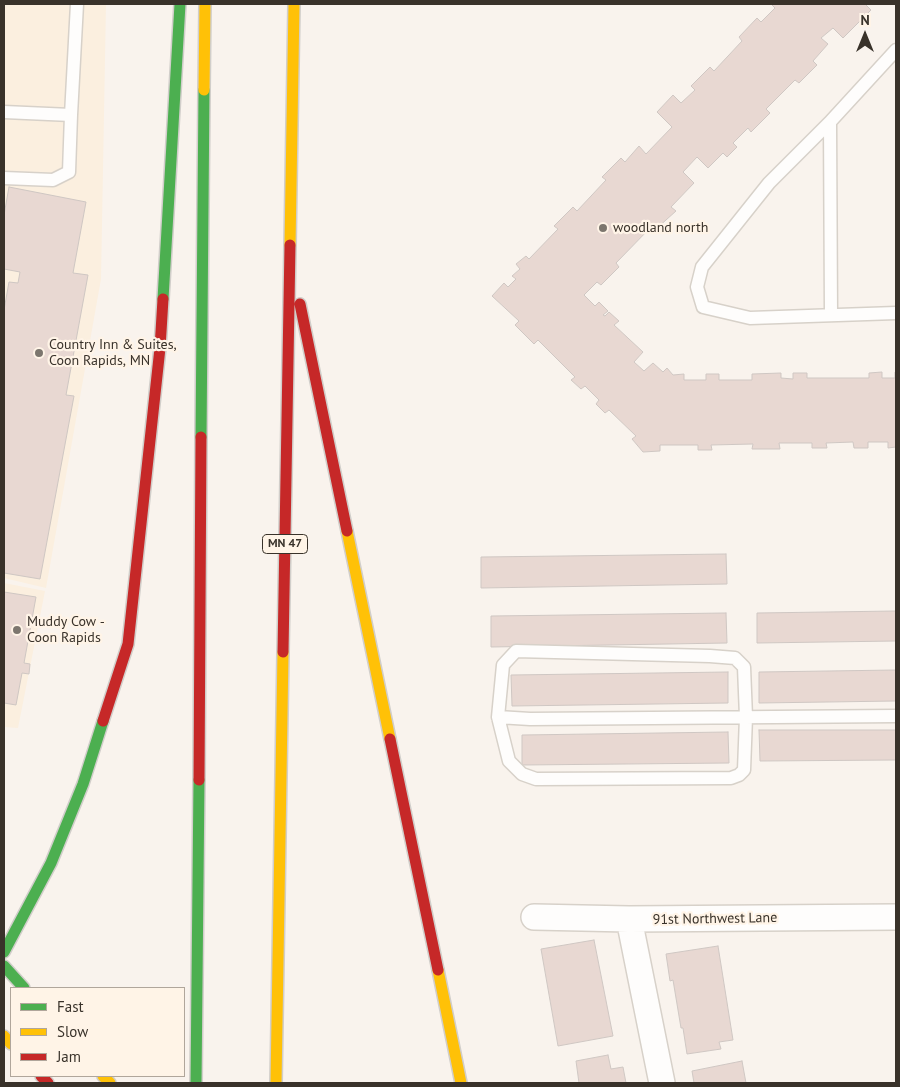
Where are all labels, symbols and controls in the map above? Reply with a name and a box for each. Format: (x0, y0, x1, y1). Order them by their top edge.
north arrow (840, 10, 890, 60)
text: N (860, 11, 870, 29)
place label: woodland north (613, 220, 708, 236)
marker: woodland north (597, 222, 609, 234)
place label: Country Inn & Suites, Coon Rapids, MN (49, 337, 177, 370)
marker: Country Inn & Suites, Coon Rapids, MN (33, 347, 45, 359)
road number: MN 47 (262, 534, 308, 554)
place label: Muddy Cow - Coon Rapids (27, 614, 105, 646)
marker: Muddy Cow - Coon Rapids (11, 624, 23, 636)
street label: 91st Northwest Lane (653, 910, 777, 928)
legend (10, 987, 185, 1077)
text: Fast (57, 997, 84, 1016)
text: Slow (57, 1022, 88, 1041)
text: Jam (57, 1047, 81, 1066)

